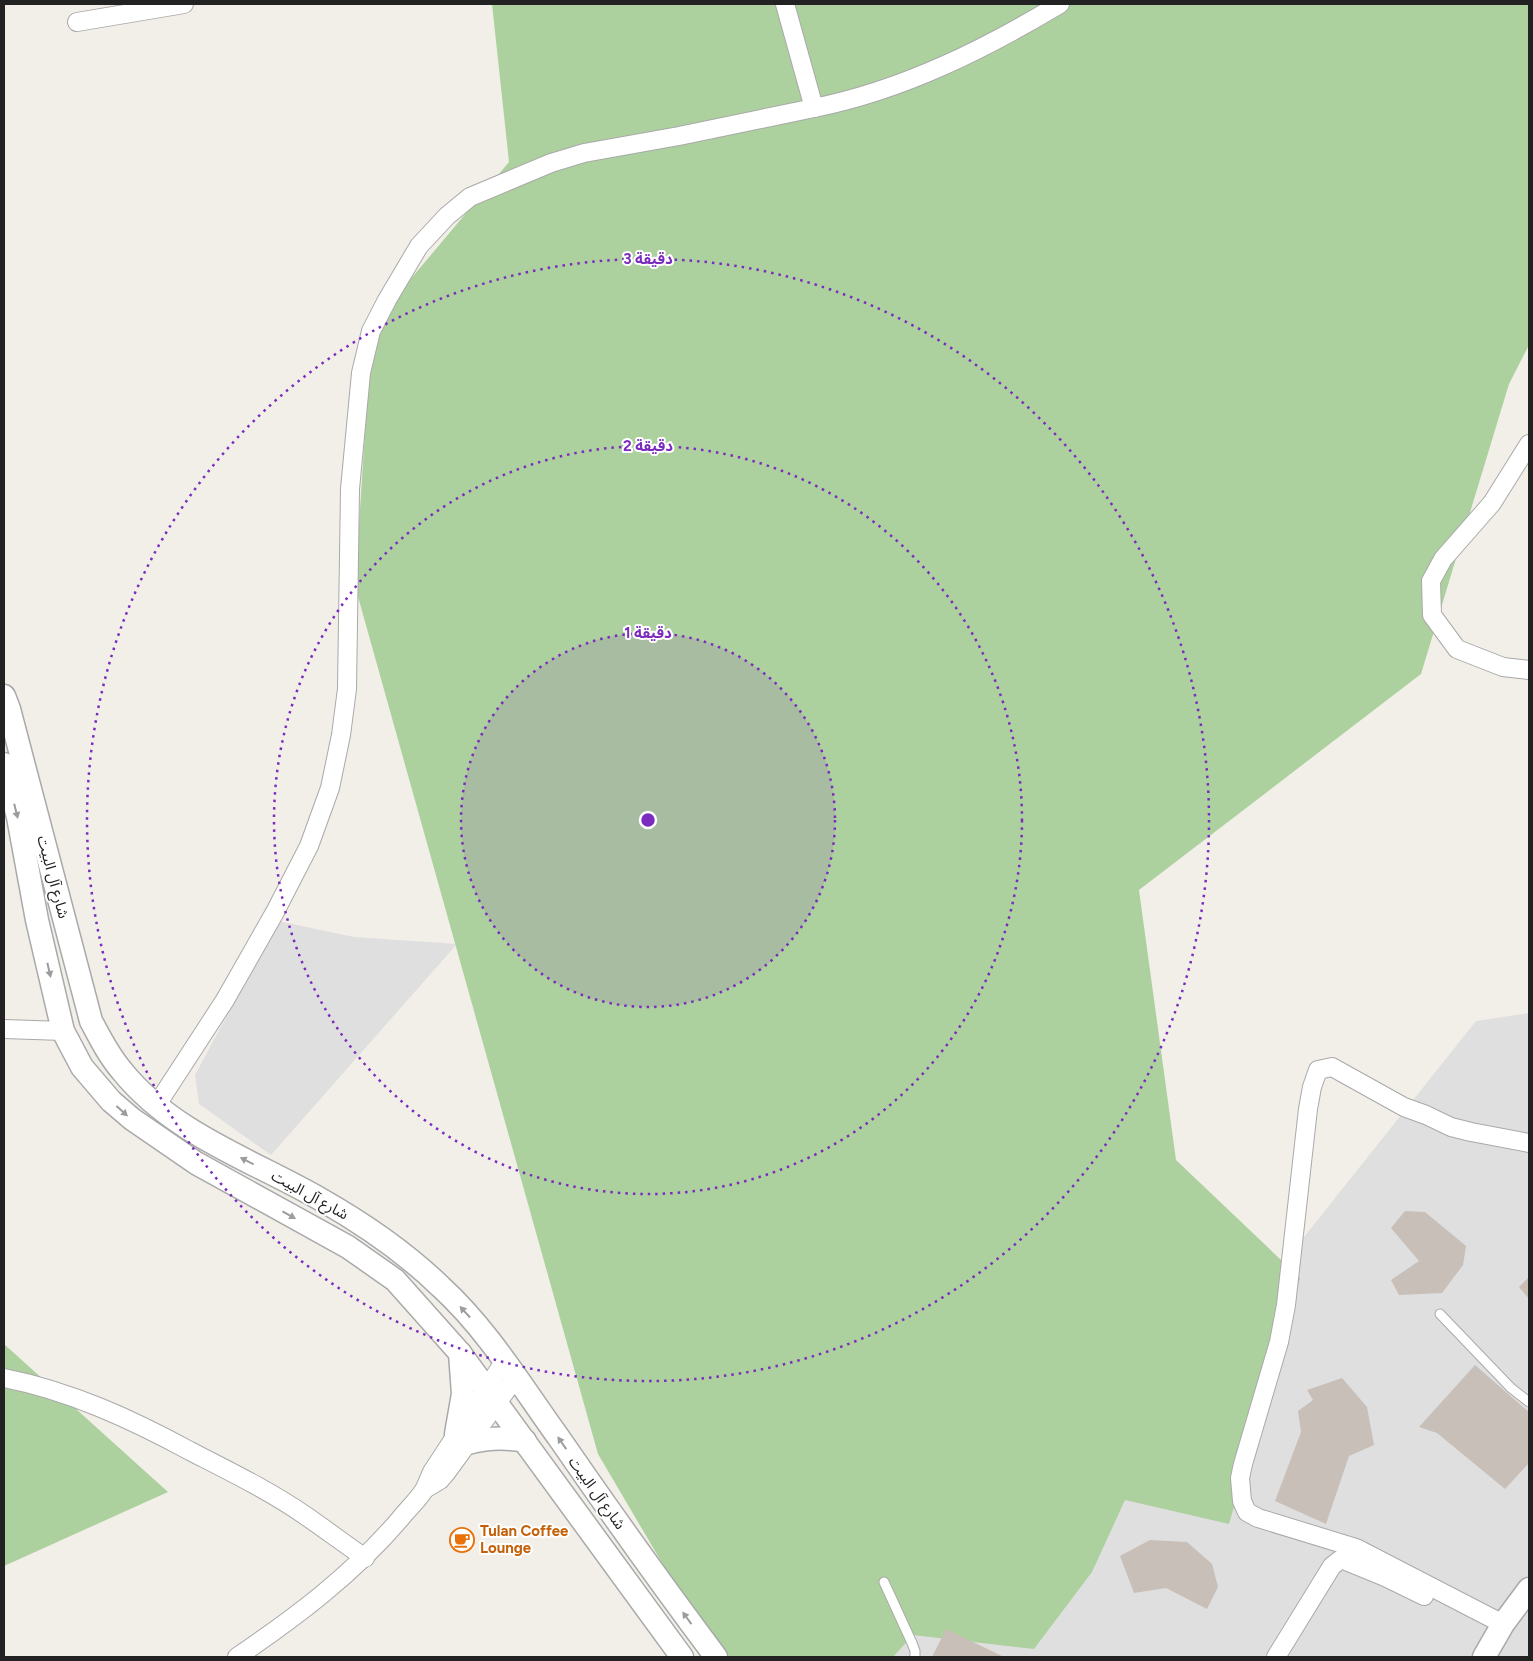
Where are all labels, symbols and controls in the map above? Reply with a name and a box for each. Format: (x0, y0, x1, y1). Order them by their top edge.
text: 3 دقيقة (623, 250, 673, 268)
text: 2 دقيقة (623, 437, 673, 455)
text: 1 دقيقة (624, 624, 672, 642)
one-way arrow (12, 803, 20, 818)
centre of rings (639, 811, 657, 829)
street label: شارع آل البيت (30, 834, 73, 921)
one-way arrow (45, 962, 53, 978)
one-way arrow (115, 1105, 128, 1116)
one-way arrow (240, 1157, 254, 1165)
street label: شارع آل البيت (267, 1166, 352, 1226)
one-way arrow (283, 1210, 296, 1219)
one-way arrow (459, 1307, 471, 1319)
one-way arrow (557, 1436, 567, 1450)
street label: شارع آل البيت (562, 1453, 629, 1535)
place label: Tulan Coffee Lounge (480, 1522, 569, 1557)
cafe icon: Tulan Coffee Lounge (449, 1527, 475, 1553)
one-way arrow (682, 1611, 692, 1625)

